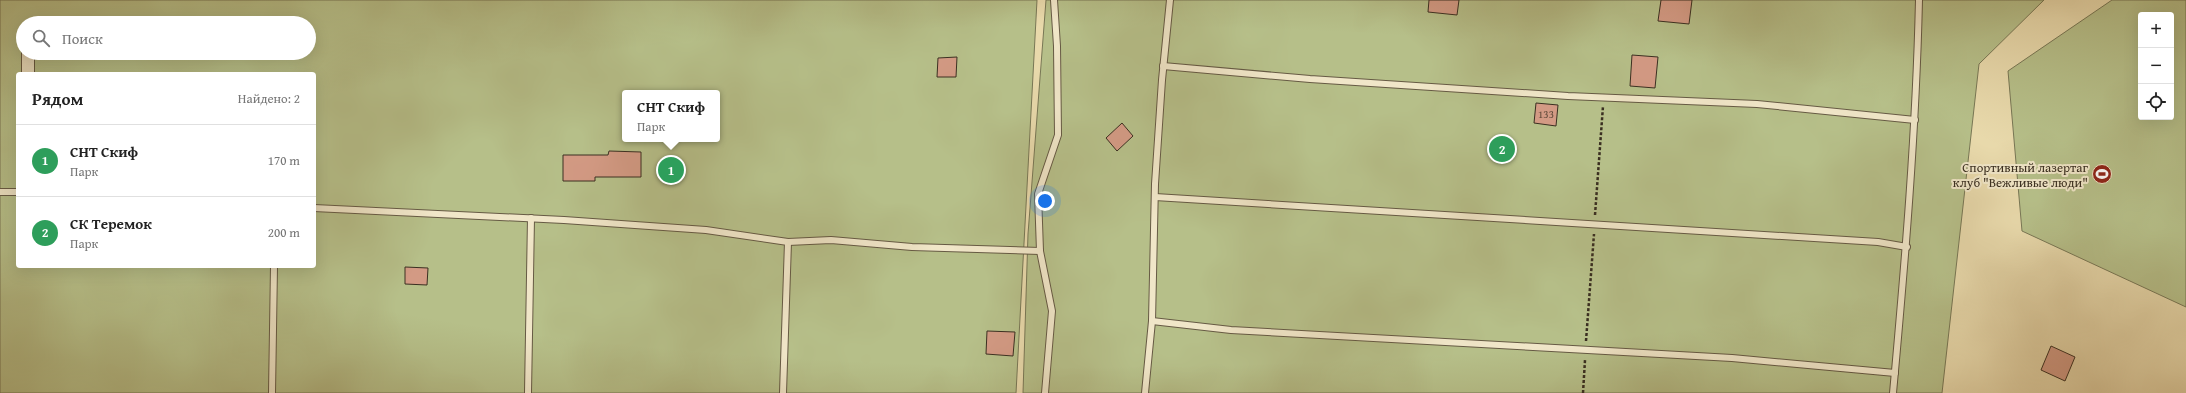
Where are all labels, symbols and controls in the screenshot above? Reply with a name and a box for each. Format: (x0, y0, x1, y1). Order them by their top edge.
map controls (2138, 12, 2174, 120)
button: + (2138, 12, 2174, 48)
search box (16, 16, 316, 60)
icon: search (30, 27, 52, 49)
text: Поиск (62, 28, 103, 49)
button: − (2138, 48, 2174, 84)
button: locate (2138, 84, 2174, 120)
text: Рядом (32, 86, 83, 111)
text: Найдено: 2 (238, 89, 300, 108)
popup (622, 90, 720, 142)
text: СНТ Скиф (637, 96, 705, 117)
house number: 133 (1538, 106, 1554, 122)
text: Парк (637, 117, 665, 136)
pin: 2 (1489, 134, 1515, 164)
text: СНТ Скиф (70, 141, 138, 162)
text: 1 (42, 151, 48, 170)
text: 170 m (268, 151, 300, 170)
pin: 1 (658, 155, 684, 185)
place label: Спортивный лазертаг клуб "Вежливые люди" (1953, 158, 2088, 192)
text: Парк (70, 162, 98, 181)
sports icon: Спортивный лазертаг клуб "Вежливые люди" (2091, 163, 2113, 185)
your location (1035, 191, 1055, 211)
text: СК Теремок (70, 213, 152, 234)
text: 2 (42, 223, 48, 242)
text: 200 m (268, 223, 300, 242)
text: Парк (70, 234, 98, 253)

